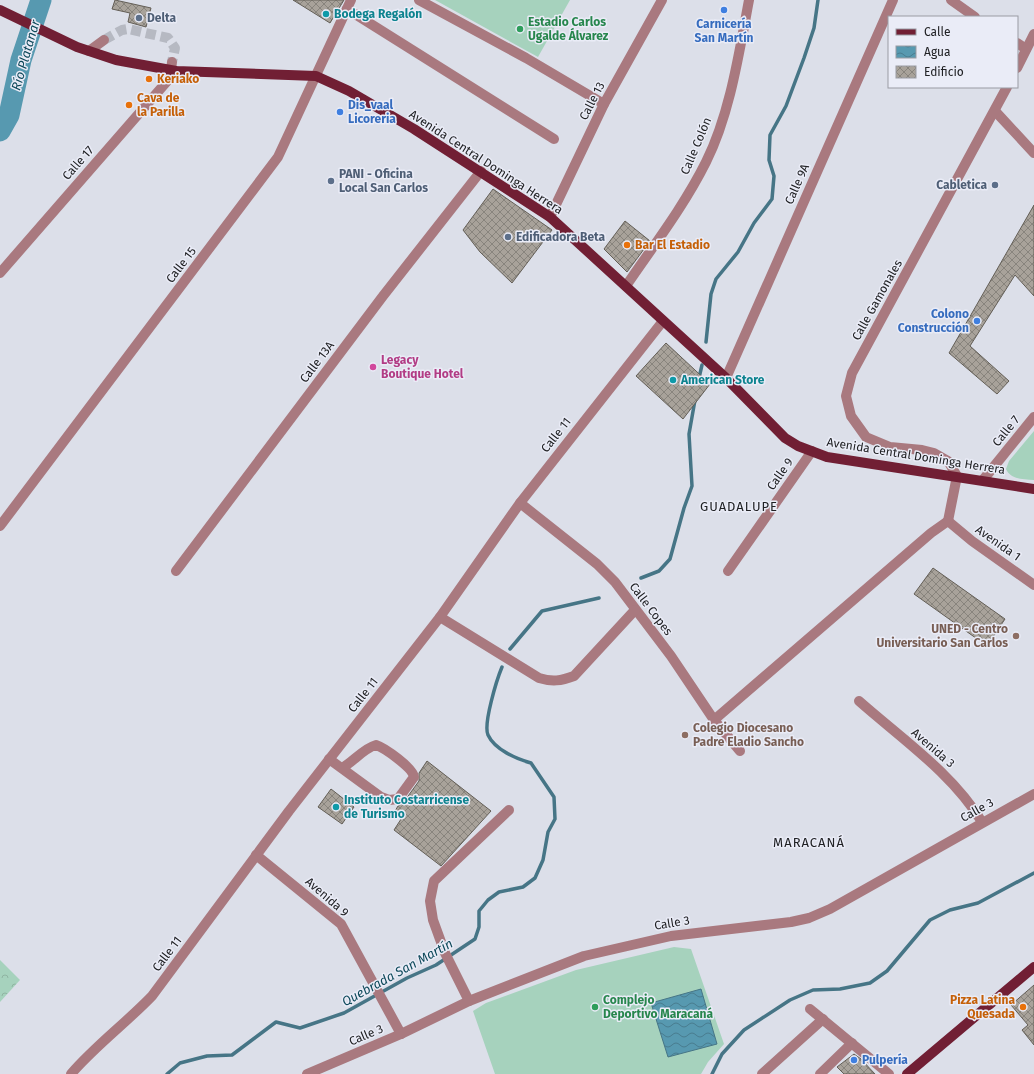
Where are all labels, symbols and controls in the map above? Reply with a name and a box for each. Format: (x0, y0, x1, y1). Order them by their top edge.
marker: Carnicería San Martín (719, 5, 729, 15)
place label: Bodega Regalón (334, 7, 422, 21)
marker: Bodega Regalón (321, 9, 331, 19)
place label: Delta (147, 11, 176, 25)
marker: Delta (134, 13, 144, 23)
place label: Estadio Carlos Ugalde Álvarez (528, 15, 609, 43)
legend (888, 16, 1018, 88)
water label: Río Platanar (8, 17, 43, 92)
place label: Carnicería San Martín (695, 17, 754, 45)
marker: Estadio Carlos Ugalde Álvarez (515, 24, 525, 34)
text: Calle (924, 25, 951, 39)
text: Agua (924, 45, 951, 59)
text: Edificio (924, 65, 964, 79)
place label: Keriako (157, 72, 199, 86)
marker: Keriako (144, 74, 154, 84)
street label: Calle 13 (576, 80, 608, 122)
place label: Cava de la Parilla (137, 91, 185, 119)
place label: Dis_vaal Licoreria (348, 98, 396, 126)
marker: Cava de la Parilla (124, 100, 134, 110)
marker: Dis_vaal Licoreria (335, 107, 345, 117)
street label: Avenida Central Dominga Herrera (407, 107, 565, 217)
street label: Calle Colón (678, 115, 714, 177)
street label: Calle 17 (60, 143, 96, 183)
street label: Calle 9A (782, 162, 812, 206)
place label: PANI - Oficina Local San Carlos (339, 167, 428, 195)
marker: PANI - Oficina Local San Carlos (326, 176, 336, 186)
place label: Cabletica (936, 178, 987, 192)
marker: Cabletica (990, 180, 1000, 190)
place label: Edificadora Beta (516, 230, 606, 244)
marker: Edificadora Beta (503, 232, 513, 242)
place label: Bar El Estadio (635, 238, 710, 252)
marker: Bar El Estadio (622, 240, 632, 250)
street label: Calle 15 (163, 244, 199, 286)
street label: Calle Gamonales (849, 257, 905, 343)
place label: Colono Construcción (898, 307, 969, 335)
marker: Colono Construcción (972, 316, 982, 326)
street label: Calle 13A (297, 339, 337, 385)
place label: Legacy Boutique Hotel (381, 353, 464, 381)
marker: Legacy Boutique Hotel (368, 362, 378, 372)
place label: American Store (680, 373, 765, 387)
marker: American Store (668, 375, 678, 385)
street label: Calle 7 (990, 413, 1022, 449)
street label: Calle 11 (538, 415, 574, 455)
street label: Avenida Central Dominga Herrera (826, 435, 1006, 477)
street label: Calle 9 (764, 455, 796, 493)
district label: GUADALUPE (700, 499, 778, 514)
street label: Avenida 1 (973, 522, 1023, 564)
street label: Calle Copes (627, 580, 676, 638)
place label: UNED - Centro Universitario San Carlos (877, 622, 1008, 650)
marker: UNED - Centro Universitario San Carlos (1011, 631, 1021, 641)
street label: Calle 11 (345, 675, 381, 715)
place label: Colegio Diocesano Padre Eladio Sancho (693, 721, 804, 749)
street label: Avenida 3 (909, 725, 957, 771)
marker: Colegio Diocesano Padre Eladio Sancho (680, 730, 690, 740)
place label: Instituto Costarricense de Turismo (344, 793, 469, 821)
street label: Calle 3 (958, 795, 996, 825)
marker: Instituto Costarricense de Turismo (331, 802, 341, 812)
district label: MARACANÁ (773, 835, 845, 850)
street label: Avenida 9 (302, 874, 352, 920)
street label: Calle 3 (653, 913, 691, 933)
street label: Calle 11 (149, 934, 185, 974)
water label: Quebrada San Martín (339, 936, 455, 1009)
place label: Complejo Deportivo Maracaná (603, 993, 713, 1021)
place label: Pizza Latina Quesada (950, 993, 1015, 1021)
marker: Complejo Deportivo Maracaná (590, 1002, 600, 1012)
marker: Pizza Latina Quesada (1018, 1002, 1028, 1012)
street label: Calle 3 (347, 1022, 385, 1048)
place label: Pulpería (862, 1053, 908, 1067)
marker: Pulpería (849, 1055, 859, 1065)

